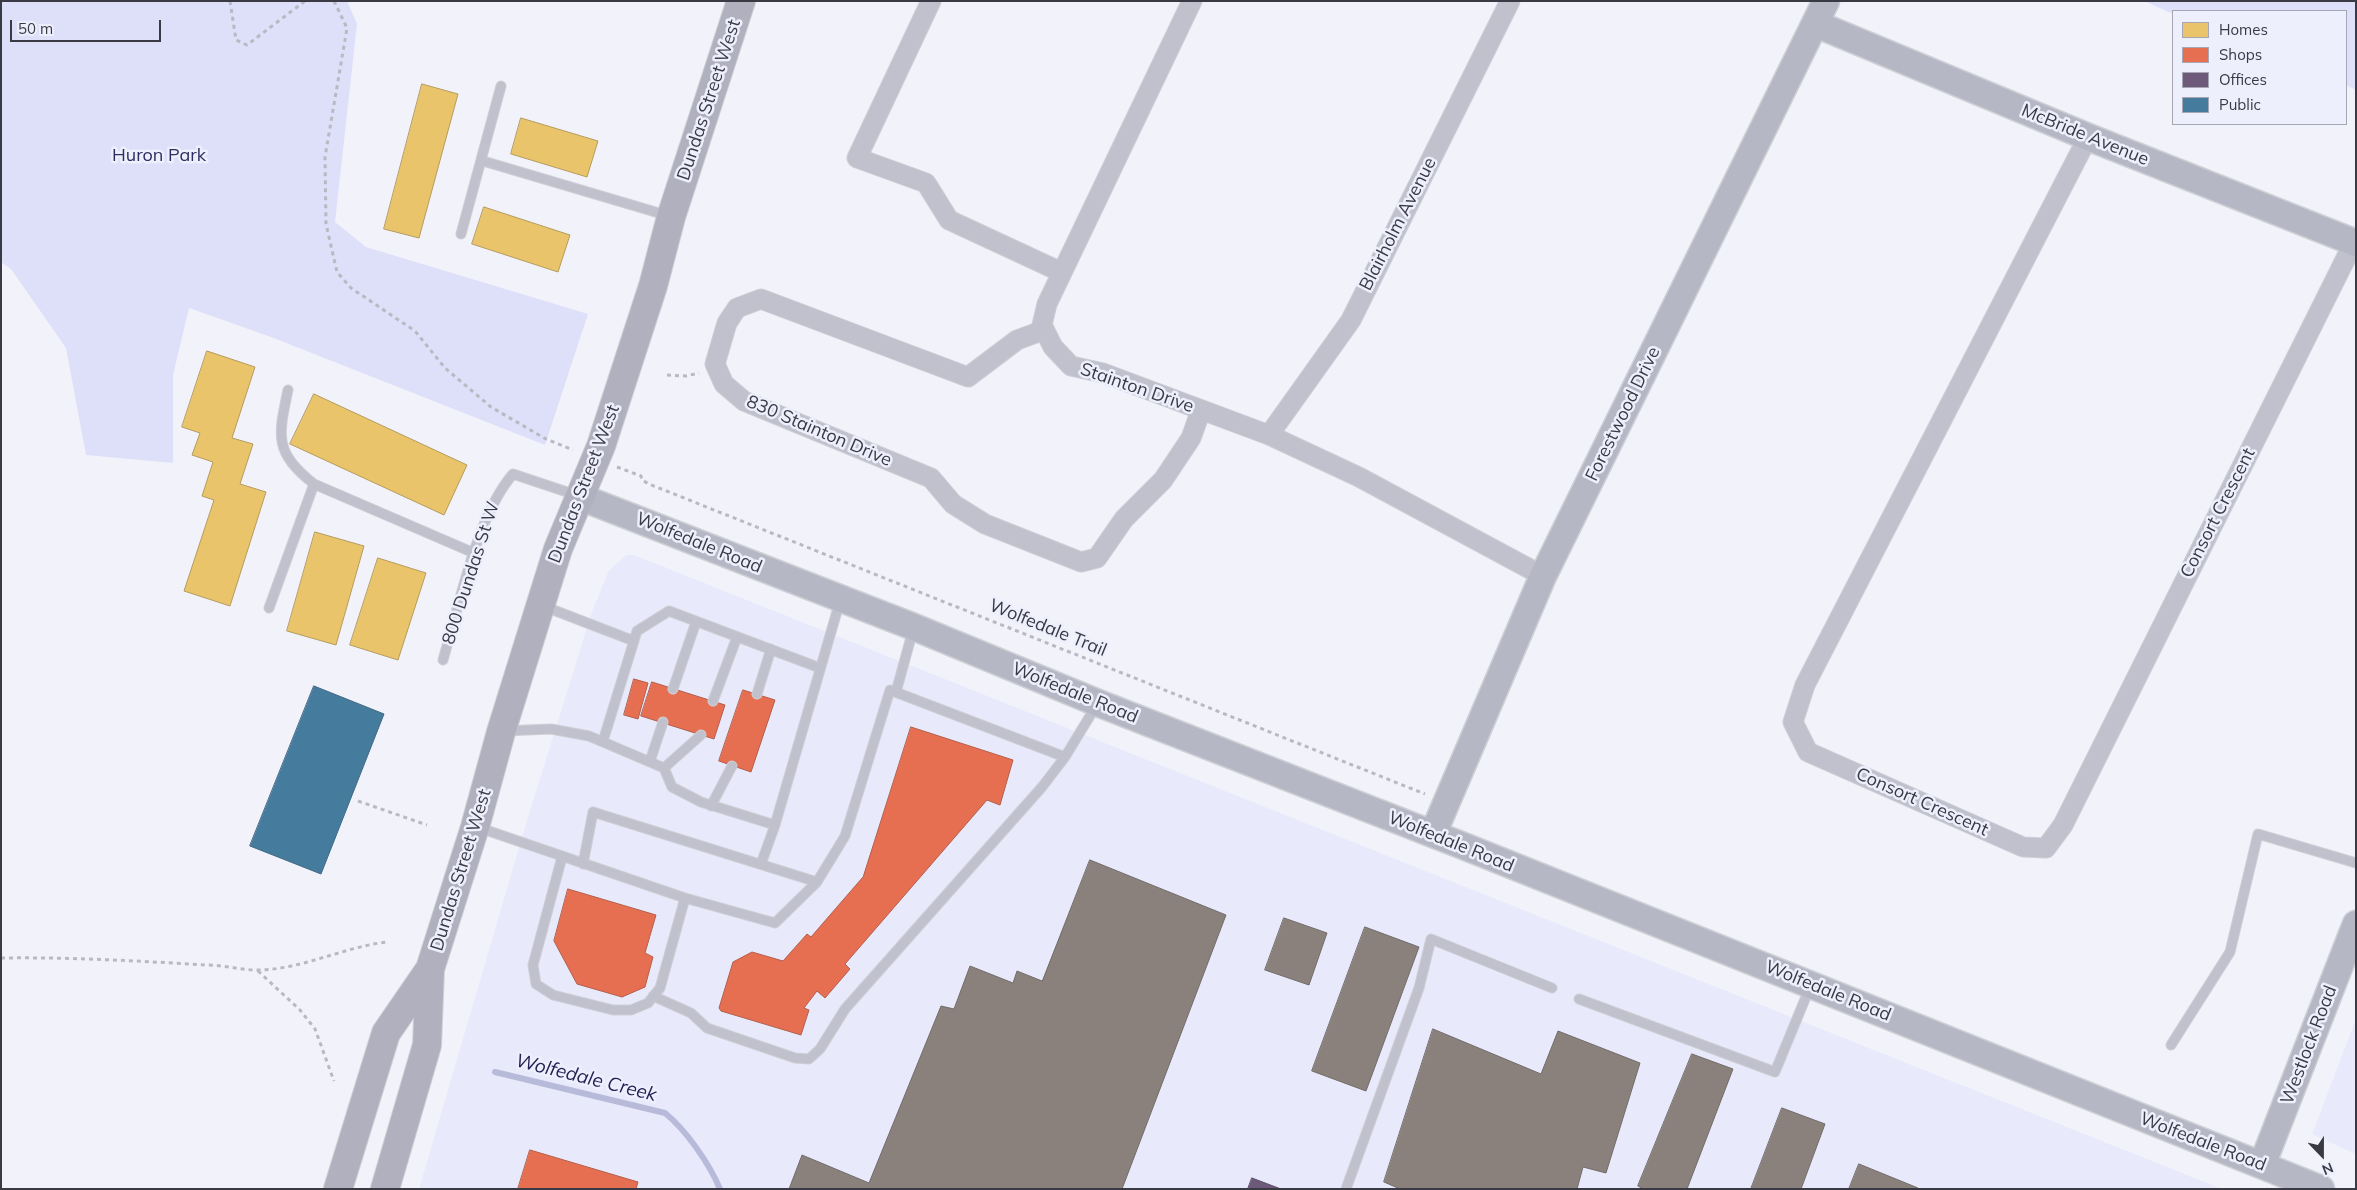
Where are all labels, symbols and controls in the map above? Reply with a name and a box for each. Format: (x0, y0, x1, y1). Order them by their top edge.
scale bar (12, 10, 164, 42)
legend (2172, 10, 2347, 125)
street label: Dundas Street West (673, 17, 745, 183)
text: 50 m (18, 19, 53, 38)
text: Homes (2219, 20, 2268, 39)
text: Shops (2219, 45, 2262, 64)
text: Offices (2219, 70, 2267, 89)
text: Public (2219, 95, 2261, 114)
street label: McBride Avenue (2018, 100, 2152, 170)
park label: Huron Park (112, 145, 206, 167)
street label: Blairholm Avenue (1355, 154, 1441, 294)
street label: Forestwood Drive (1581, 343, 1665, 485)
street label: Stainton Drive (1078, 359, 1196, 417)
street label: 830 Stainton Drive (743, 391, 895, 471)
street label: Dundas Street West (544, 402, 624, 566)
street label: Consort Crescent (2176, 445, 2260, 581)
street label: 800 Dundas St W (438, 499, 504, 647)
street label: Wolfedale Road (633, 508, 765, 578)
street label: Wolfedale Trail (986, 595, 1110, 661)
street label: Wolfedale Road (1009, 658, 1141, 728)
street label: Consort Crescent (1852, 763, 1992, 841)
street label: Dundas Street West (426, 787, 496, 953)
street label: Wolfedale Road (1385, 807, 1517, 877)
street label: Wolfedale Road (1762, 956, 1894, 1026)
street label: Westlock Road (2276, 983, 2342, 1107)
water label: Wolfedale Creek (513, 1049, 659, 1107)
street label: Wolfedale Road (2137, 1108, 2269, 1176)
north arrow (2297, 1130, 2347, 1180)
text: N (2319, 1159, 2336, 1179)

